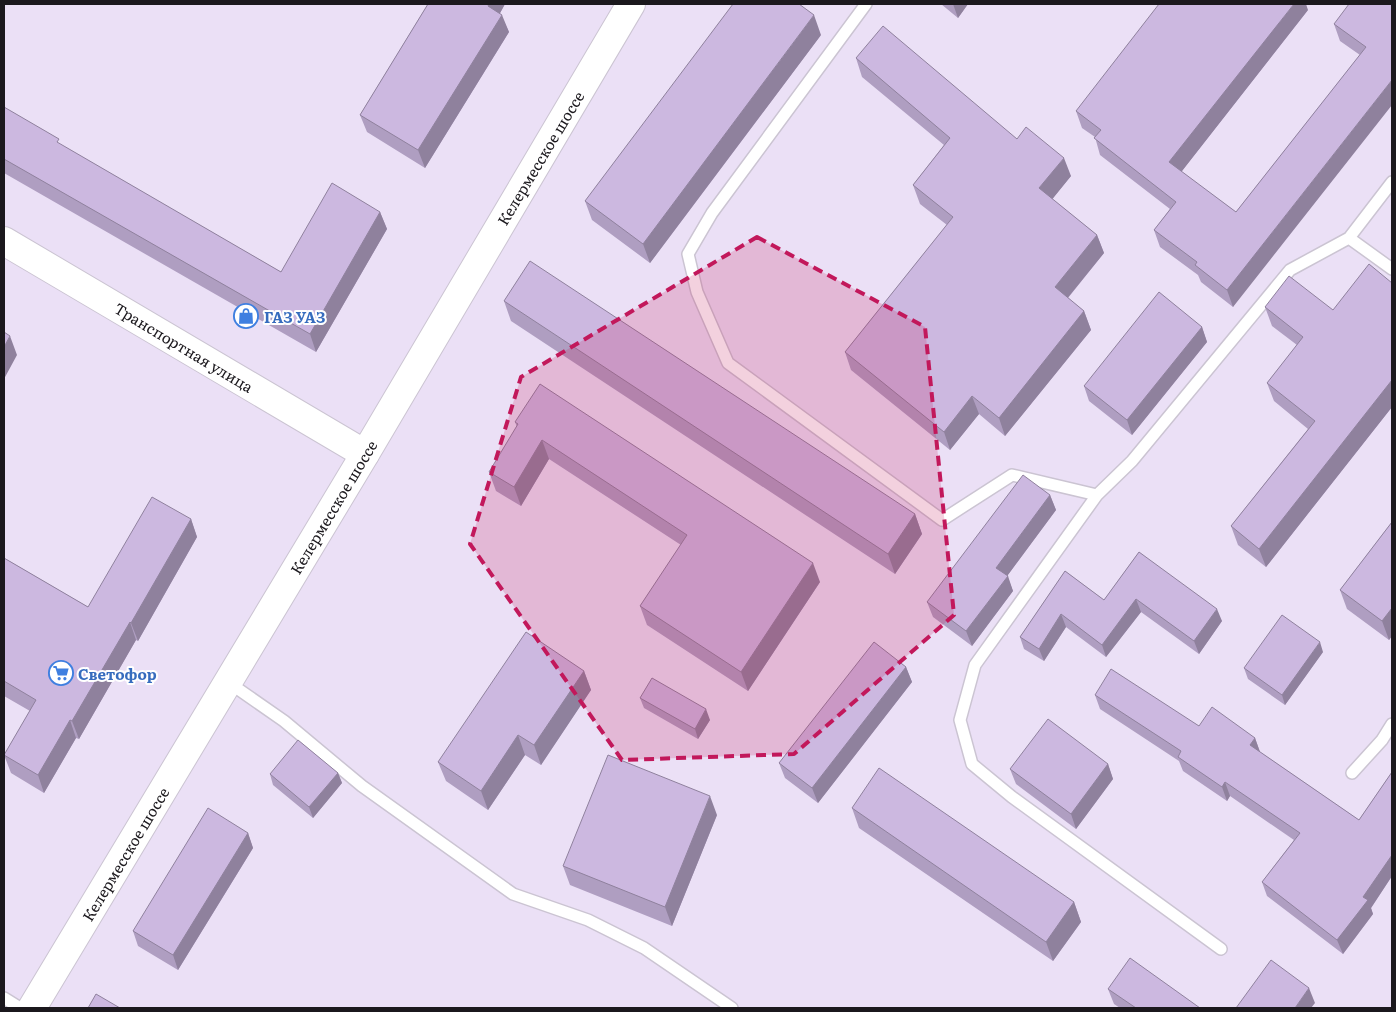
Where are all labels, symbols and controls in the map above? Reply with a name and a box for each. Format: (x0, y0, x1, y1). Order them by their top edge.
street label: Келермесское шоссе (491, 86, 589, 229)
street label: Транспортная улица (110, 296, 259, 398)
shop icon: ГАЗ УАЗ (233, 303, 259, 329)
place label: ГАЗ УАЗ (264, 305, 325, 328)
street label: Келермесское шоссе (284, 435, 382, 578)
supermarket icon: Светофор (48, 660, 74, 686)
place label: Светофор (78, 662, 157, 685)
street label: Келермесское шоссе (76, 782, 174, 925)

